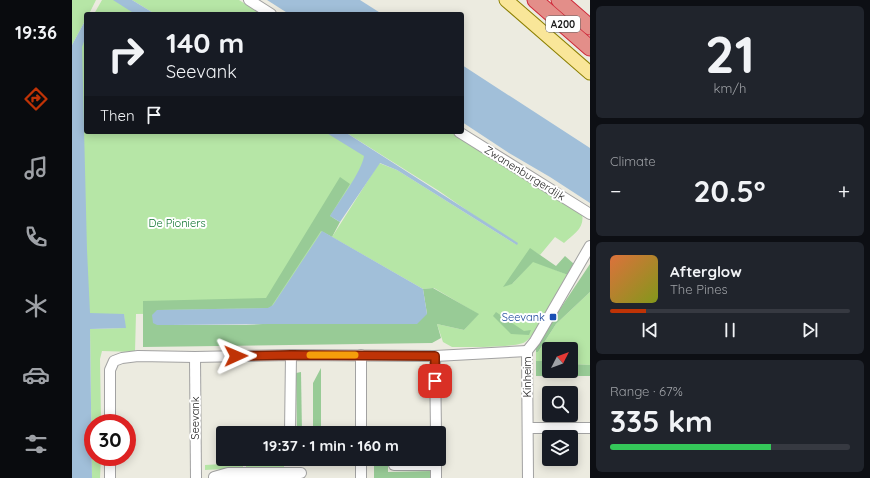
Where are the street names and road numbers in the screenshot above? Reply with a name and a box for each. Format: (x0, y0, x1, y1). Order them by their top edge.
road number: A200 (546, 16, 580, 32)
street label: Zwanenburgerdijk (482, 142, 568, 204)
street label: Kinheim (520, 357, 534, 398)
street label: Seevank (188, 396, 202, 440)

